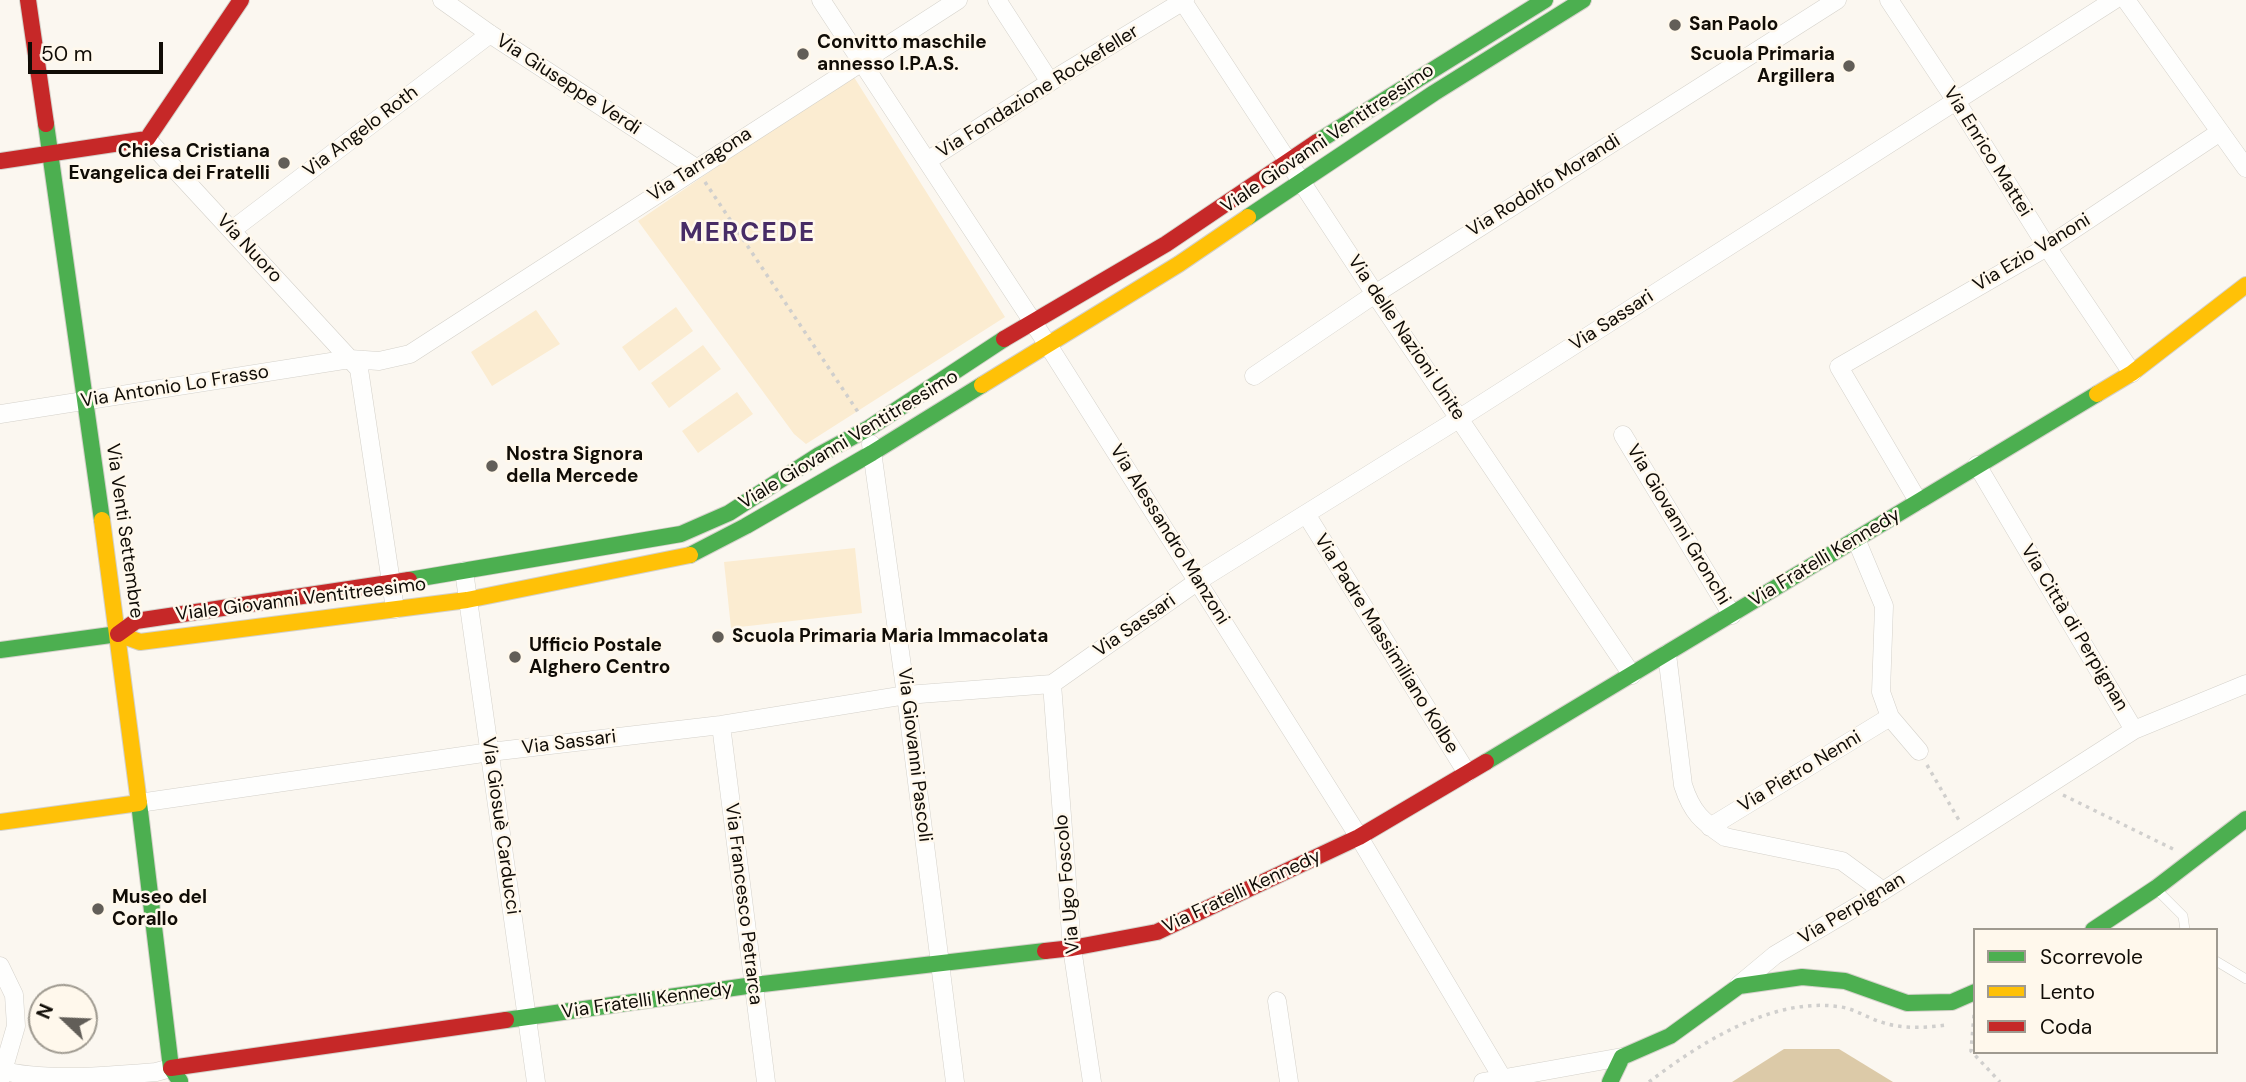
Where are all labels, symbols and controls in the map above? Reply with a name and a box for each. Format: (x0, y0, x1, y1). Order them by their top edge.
place label: San Paolo (1689, 14, 1778, 36)
marker: San Paolo (1667, 17, 1683, 33)
street label: Via Fondazione Rockefeller (933, 20, 1143, 164)
scale bar (32, 28, 166, 72)
street label: Via Giuseppe Verdi (491, 30, 645, 140)
place label: Convitto maschile annesso I.P.A.S. (817, 32, 987, 76)
text: 50 m (41, 40, 92, 68)
place label: Scuola Primaria Argillera (1690, 44, 1835, 88)
marker: Convitto maschile annesso I.P.A.S. (795, 46, 811, 62)
marker: Scuola Primaria Argillera (1841, 58, 1857, 74)
street label: Viale Giovanni Ventitreesimo (1217, 59, 1439, 219)
street label: Via Angelo Roth (299, 81, 423, 183)
street label: Via Enrico Mattei (1938, 83, 2036, 221)
street label: Via Tarragona (644, 123, 756, 207)
street label: Via Rodolfo Morandi (1463, 130, 1625, 242)
place label: Chiesa Cristiana Evangelica dei Fratelli (68, 141, 270, 185)
marker: Chiesa Cristiana Evangelica dei Fratelli (276, 155, 292, 171)
street label: Via Ezio Vanoni (1969, 209, 2095, 297)
street label: Via Nuoro (211, 210, 287, 288)
district label: MERCEDE (681, 218, 815, 250)
street label: Via delle Nazioni Unite (1342, 251, 1470, 425)
street label: Via Sassari (1566, 286, 1658, 356)
street label: Via Antonio Lo Frasso (79, 361, 271, 413)
street label: Viale Giovanni Ventitreesimo (735, 365, 963, 515)
street label: Via Alessandro Manzoni (1104, 441, 1234, 629)
street label: Via Giovanni Gronchi (1621, 441, 1735, 609)
street label: Via Venti Settembre (100, 442, 148, 620)
place label: Nostra Signora della Mercede (506, 444, 643, 488)
marker: Nostra Signora della Mercede (484, 458, 500, 474)
street label: Via Fratelli Kennedy (1745, 504, 1905, 612)
street label: Via Padre Massimiliano Kolbe (1309, 530, 1463, 758)
street label: Via Città di Perpignan (2015, 541, 2133, 715)
street label: Viale Giovanni Ventitreesimo (175, 573, 427, 627)
street label: Via Sassari (1090, 589, 1180, 663)
place label: Scuola Primaria Maria Immacolata (732, 626, 1048, 648)
marker: Scuola Primaria Maria Immacolata (710, 629, 726, 645)
place label: Ufficio Postale Alghero Centro (529, 635, 670, 679)
marker: Ufficio Postale Alghero Centro (507, 649, 523, 665)
street label: Via Giovanni Pascoli (892, 667, 936, 843)
street label: Via Sassari (520, 726, 618, 760)
street label: Via Pietro Nenni (1734, 726, 1866, 818)
street label: Via Giosuè Carducci (476, 736, 524, 916)
street label: Via Francesco Petrarca (719, 802, 767, 1006)
street label: Via Ugo Foscolo (1051, 813, 1085, 955)
street label: Via Fratelli Kennedy (1159, 845, 1325, 939)
street label: Via Perpignan (1795, 868, 1909, 950)
place label: Museo del Corallo (112, 887, 207, 931)
marker: Museo del Corallo (90, 901, 106, 917)
legend (1973, 928, 2218, 1054)
text: Scorrevole (2040, 943, 2143, 971)
street label: Via Fratelli Kennedy (560, 978, 734, 1024)
text: Lento (2040, 978, 2095, 1006)
north arrow (28, 984, 98, 1054)
text: N (31, 1000, 59, 1023)
text: Coda (2040, 1013, 2092, 1041)

